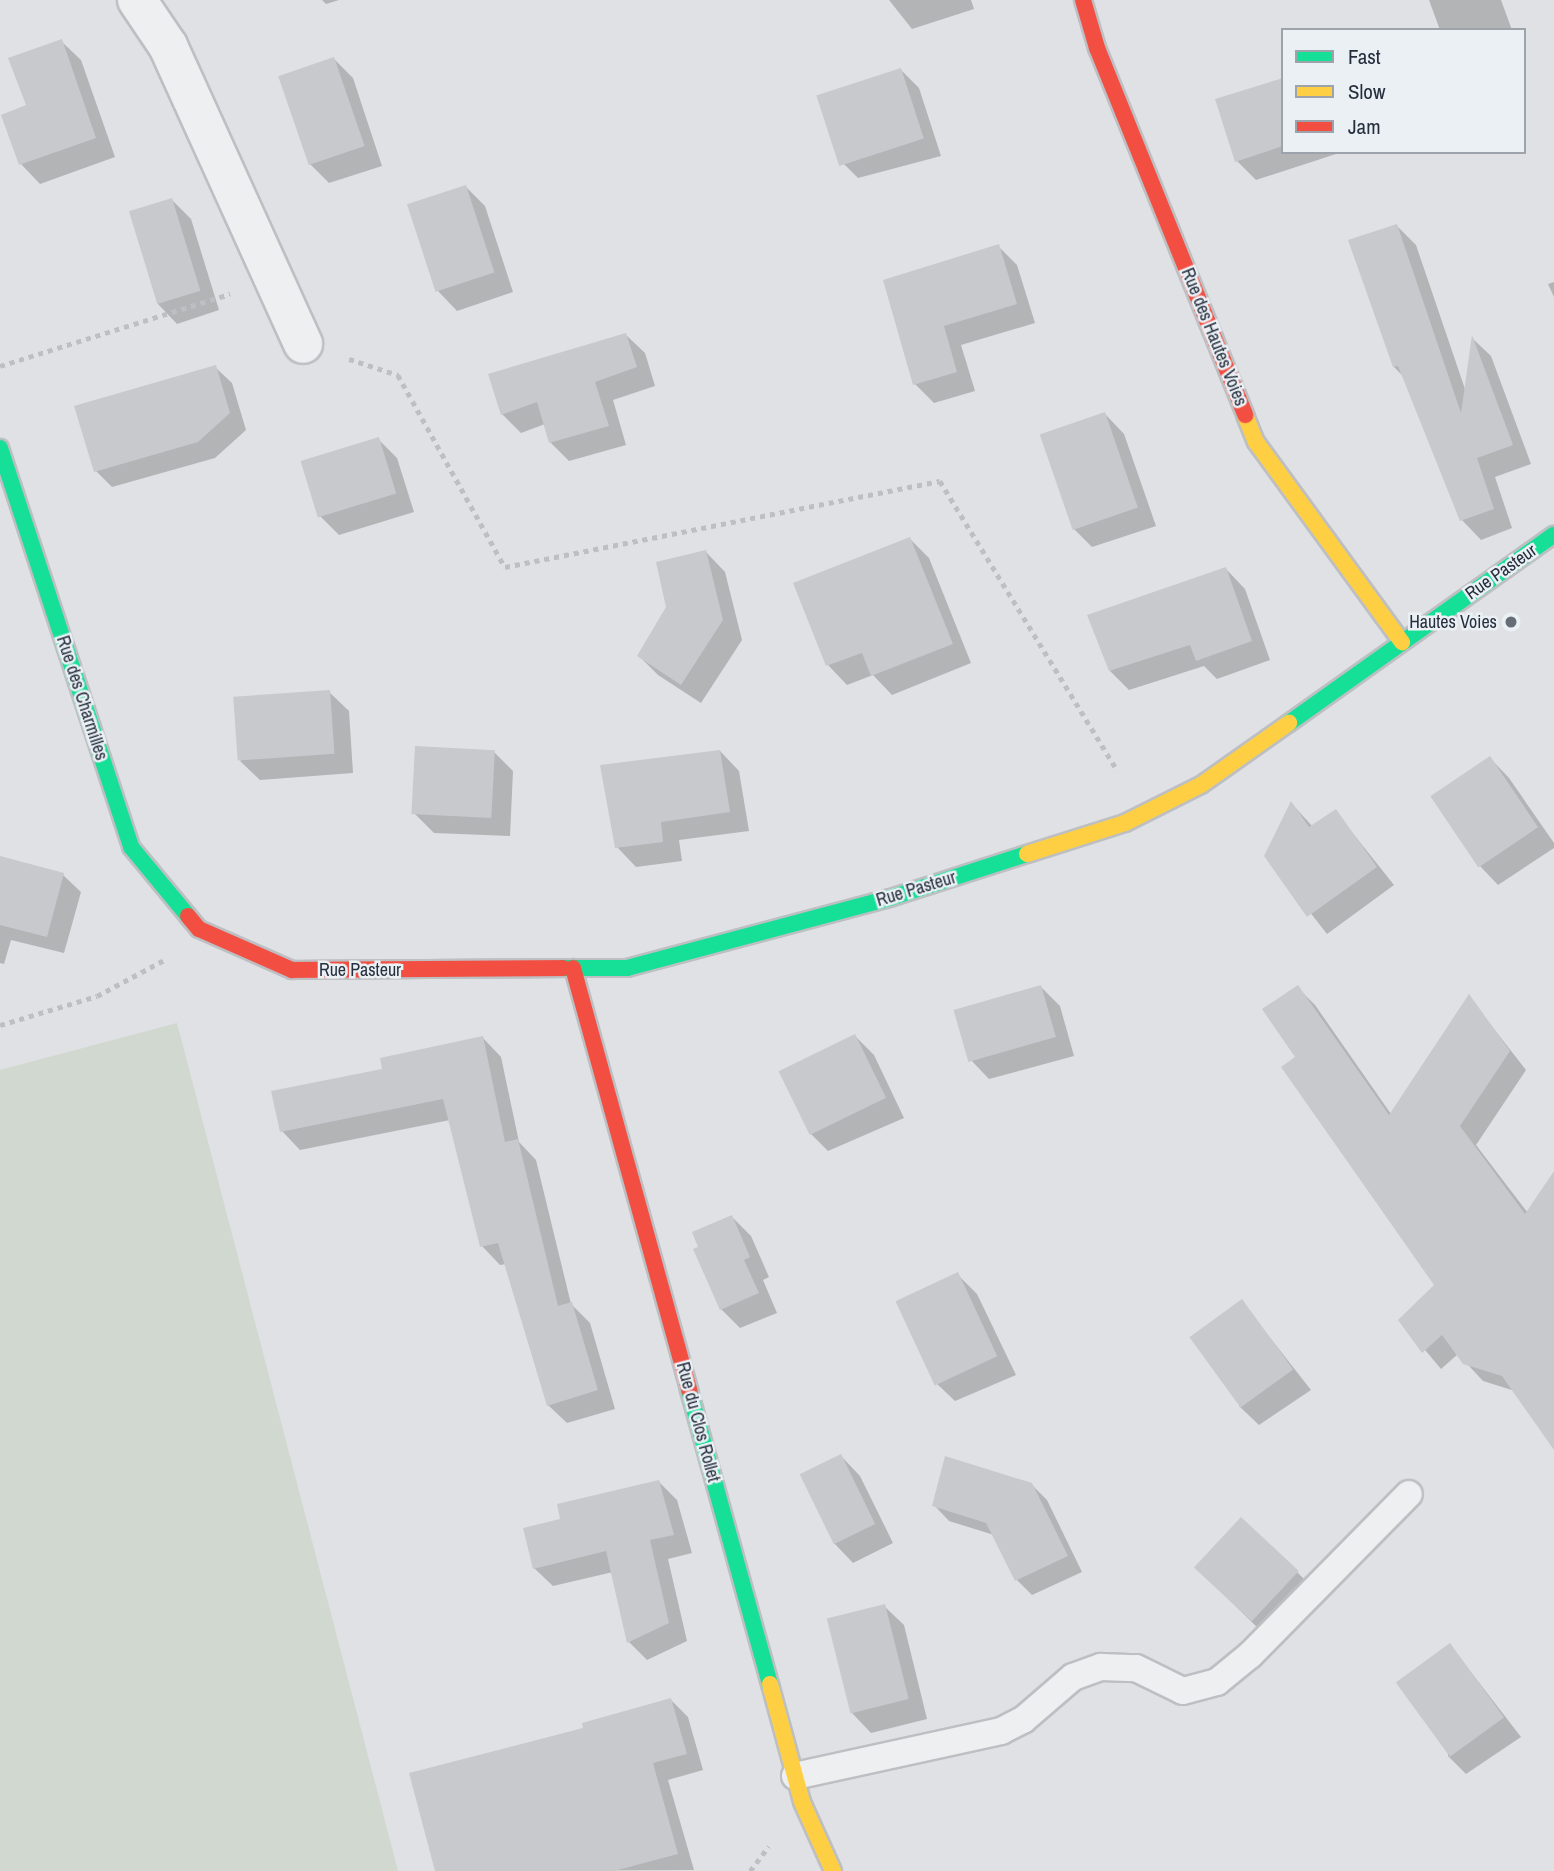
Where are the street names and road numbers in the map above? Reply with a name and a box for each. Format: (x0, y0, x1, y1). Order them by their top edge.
street label: Rue des Hautes Voies (1176, 265, 1252, 409)
street label: Rue Pasteur (1461, 540, 1541, 604)
street label: Rue des Charmilles (52, 633, 112, 763)
street label: Rue Pasteur (874, 867, 958, 911)
street label: Rue Pasteur (319, 959, 401, 981)
street label: Rue du Clos Rollet (672, 1360, 724, 1484)

